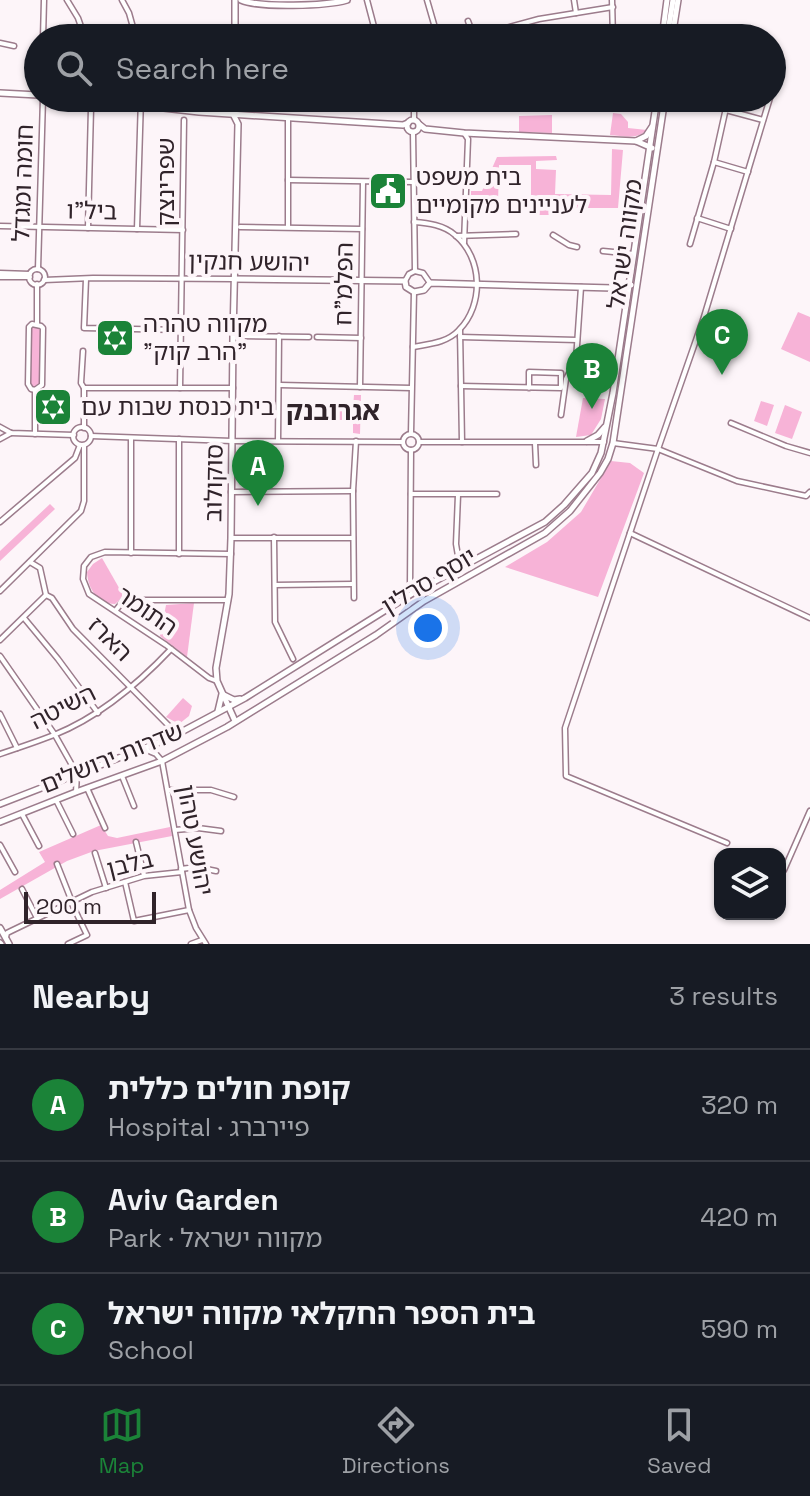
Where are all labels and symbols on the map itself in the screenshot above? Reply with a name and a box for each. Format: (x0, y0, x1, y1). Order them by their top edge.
street label: חומה ומגדל (5, 124, 40, 242)
street label: שפרינצק (150, 138, 181, 226)
place label: בית משפט לעניינים מקומיים (416, 161, 587, 220)
public building icon: בית משפט לעניינים מקומיים (367, 170, 409, 212)
street label: מקווה ישראל (600, 177, 649, 311)
street label: ביל"ו (66, 195, 118, 226)
street label: הפלמ"ח (327, 242, 360, 326)
street label: יהושע חנקין (188, 245, 310, 278)
place label: מקווה טהרה "הרב קוק" (143, 308, 267, 367)
pin: C (696, 309, 748, 375)
synagogue icon: מקווה טהרה "הרב קוק" (94, 317, 136, 359)
pin: B (566, 343, 618, 409)
synagogue icon: בית כנסת שבות עם (32, 386, 74, 428)
place label: בית כנסת שבות עם (81, 391, 275, 422)
district label: אגרובנק (286, 394, 380, 428)
pin: A (232, 440, 284, 506)
street label: סוקולוב (197, 444, 230, 522)
street label: יוסף סרלין (376, 540, 482, 621)
street label: התומר (111, 579, 184, 642)
your location (408, 608, 448, 648)
street label: הארז (81, 610, 139, 668)
street label: השיטה (25, 677, 101, 736)
street label: שדרות ירושלים (36, 715, 188, 800)
street label: יהושע טהון (170, 782, 220, 898)
street label: בלבן (103, 843, 156, 884)
scale bar (24, 888, 156, 924)

